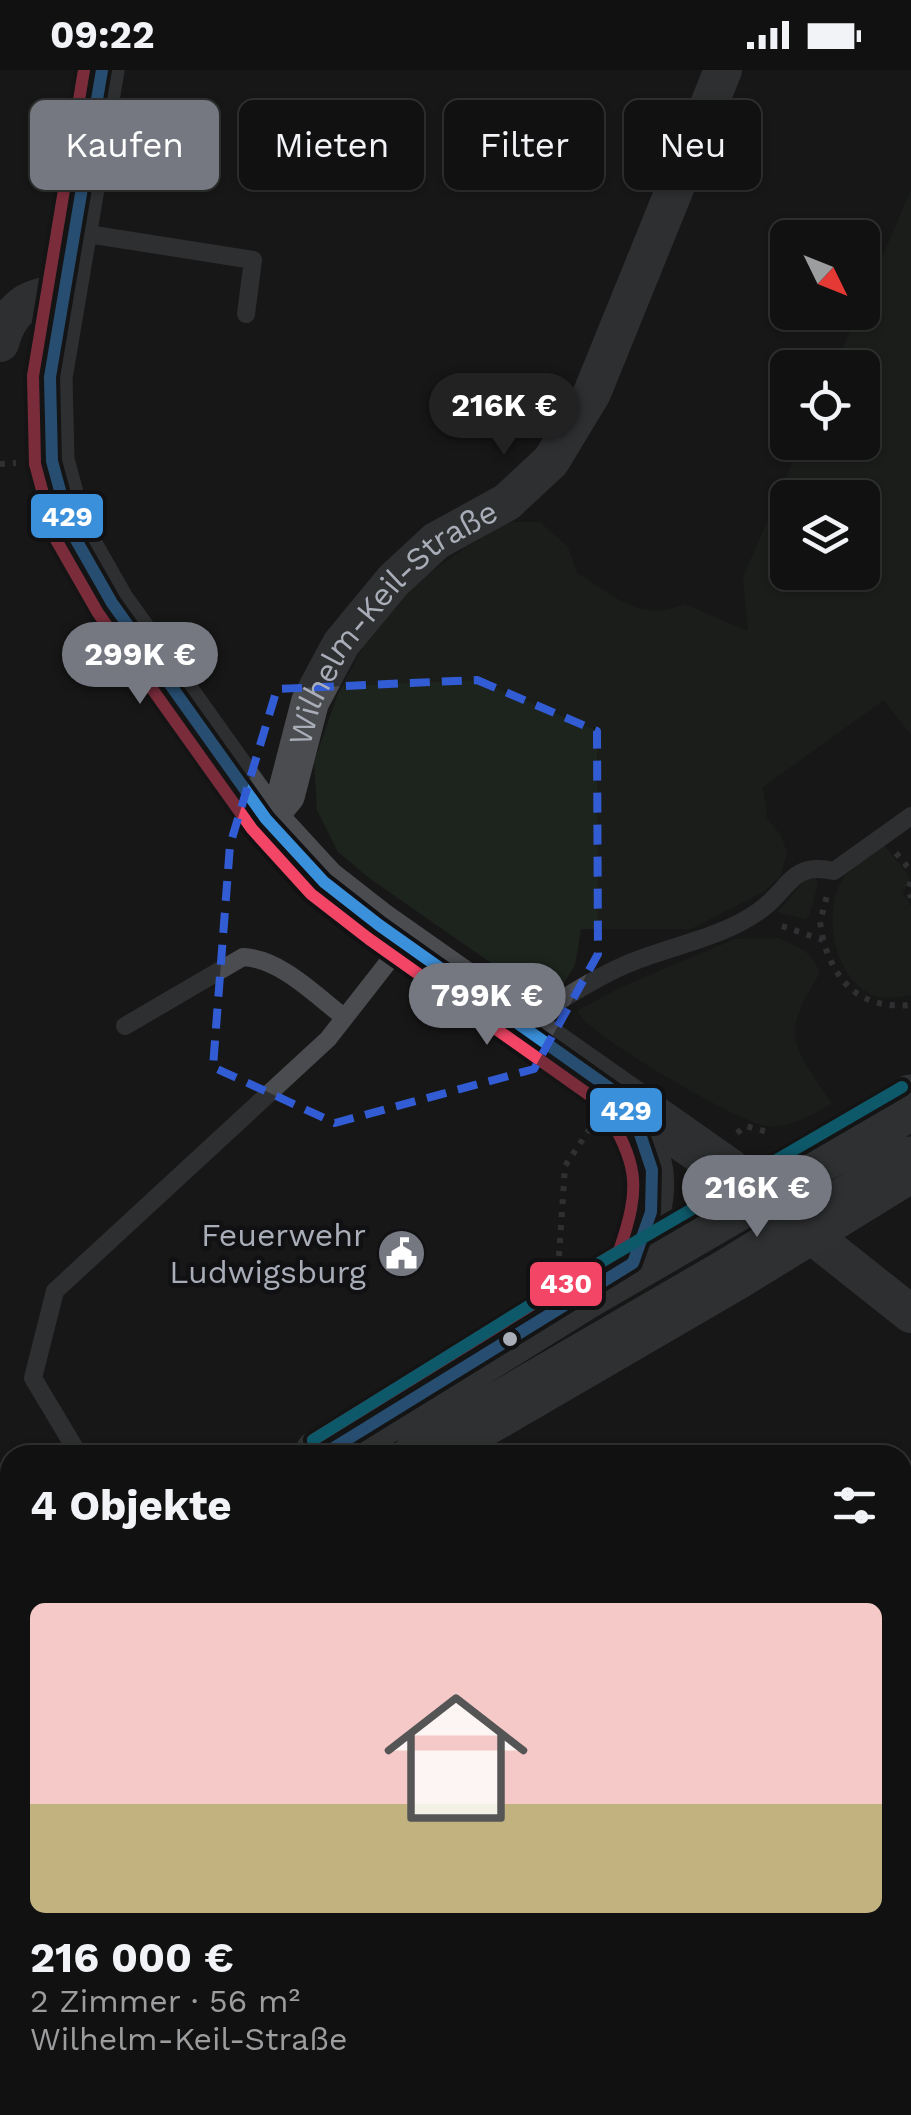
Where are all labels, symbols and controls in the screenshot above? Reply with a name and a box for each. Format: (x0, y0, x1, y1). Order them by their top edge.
text: 09:22 (50, 13, 155, 57)
chip: Kaufen (30, 100, 219, 190)
chip: Mieten (239, 100, 424, 190)
chip: Filter (444, 100, 604, 190)
chip: Neu (624, 100, 761, 190)
north arrow (770, 220, 880, 330)
map controls (770, 220, 880, 590)
button: locate (770, 350, 880, 460)
pin: 216K € (423, 373, 585, 458)
text: 216K € (451, 386, 557, 424)
button: layers (770, 480, 880, 590)
line badge: 429 (29, 492, 105, 540)
street label: Wilhelm-Keil-Straße (281, 492, 504, 749)
text: 429 (41, 500, 93, 533)
pin: 299K € (59, 622, 221, 707)
text: 299K € (84, 635, 196, 673)
pin: 799K € (406, 963, 568, 1048)
text: 799K € (431, 976, 543, 1014)
line badge: 429 (588, 1086, 664, 1134)
text: 429 (600, 1094, 652, 1127)
pin: 216K € (676, 1155, 838, 1240)
text: 216K € (704, 1168, 810, 1206)
place label: Feuerwehr Ludwigsburg (169, 1216, 367, 1291)
public building icon: Feuerwehr Ludwigsburg (375, 1227, 427, 1279)
line badge: 430 (528, 1260, 604, 1308)
text: 430 (540, 1267, 592, 1300)
unlabelled marker (500, 1329, 520, 1349)
icon: filters (827, 1478, 882, 1533)
text: 4 Objekte (30, 1481, 232, 1530)
icon: home (366, 1668, 546, 1848)
text: 216 000 € (30, 1933, 234, 1982)
text: 2 Zimmer · 56 m² (30, 1982, 300, 2020)
text: Wilhelm-Keil-Straße (30, 2020, 347, 2058)

